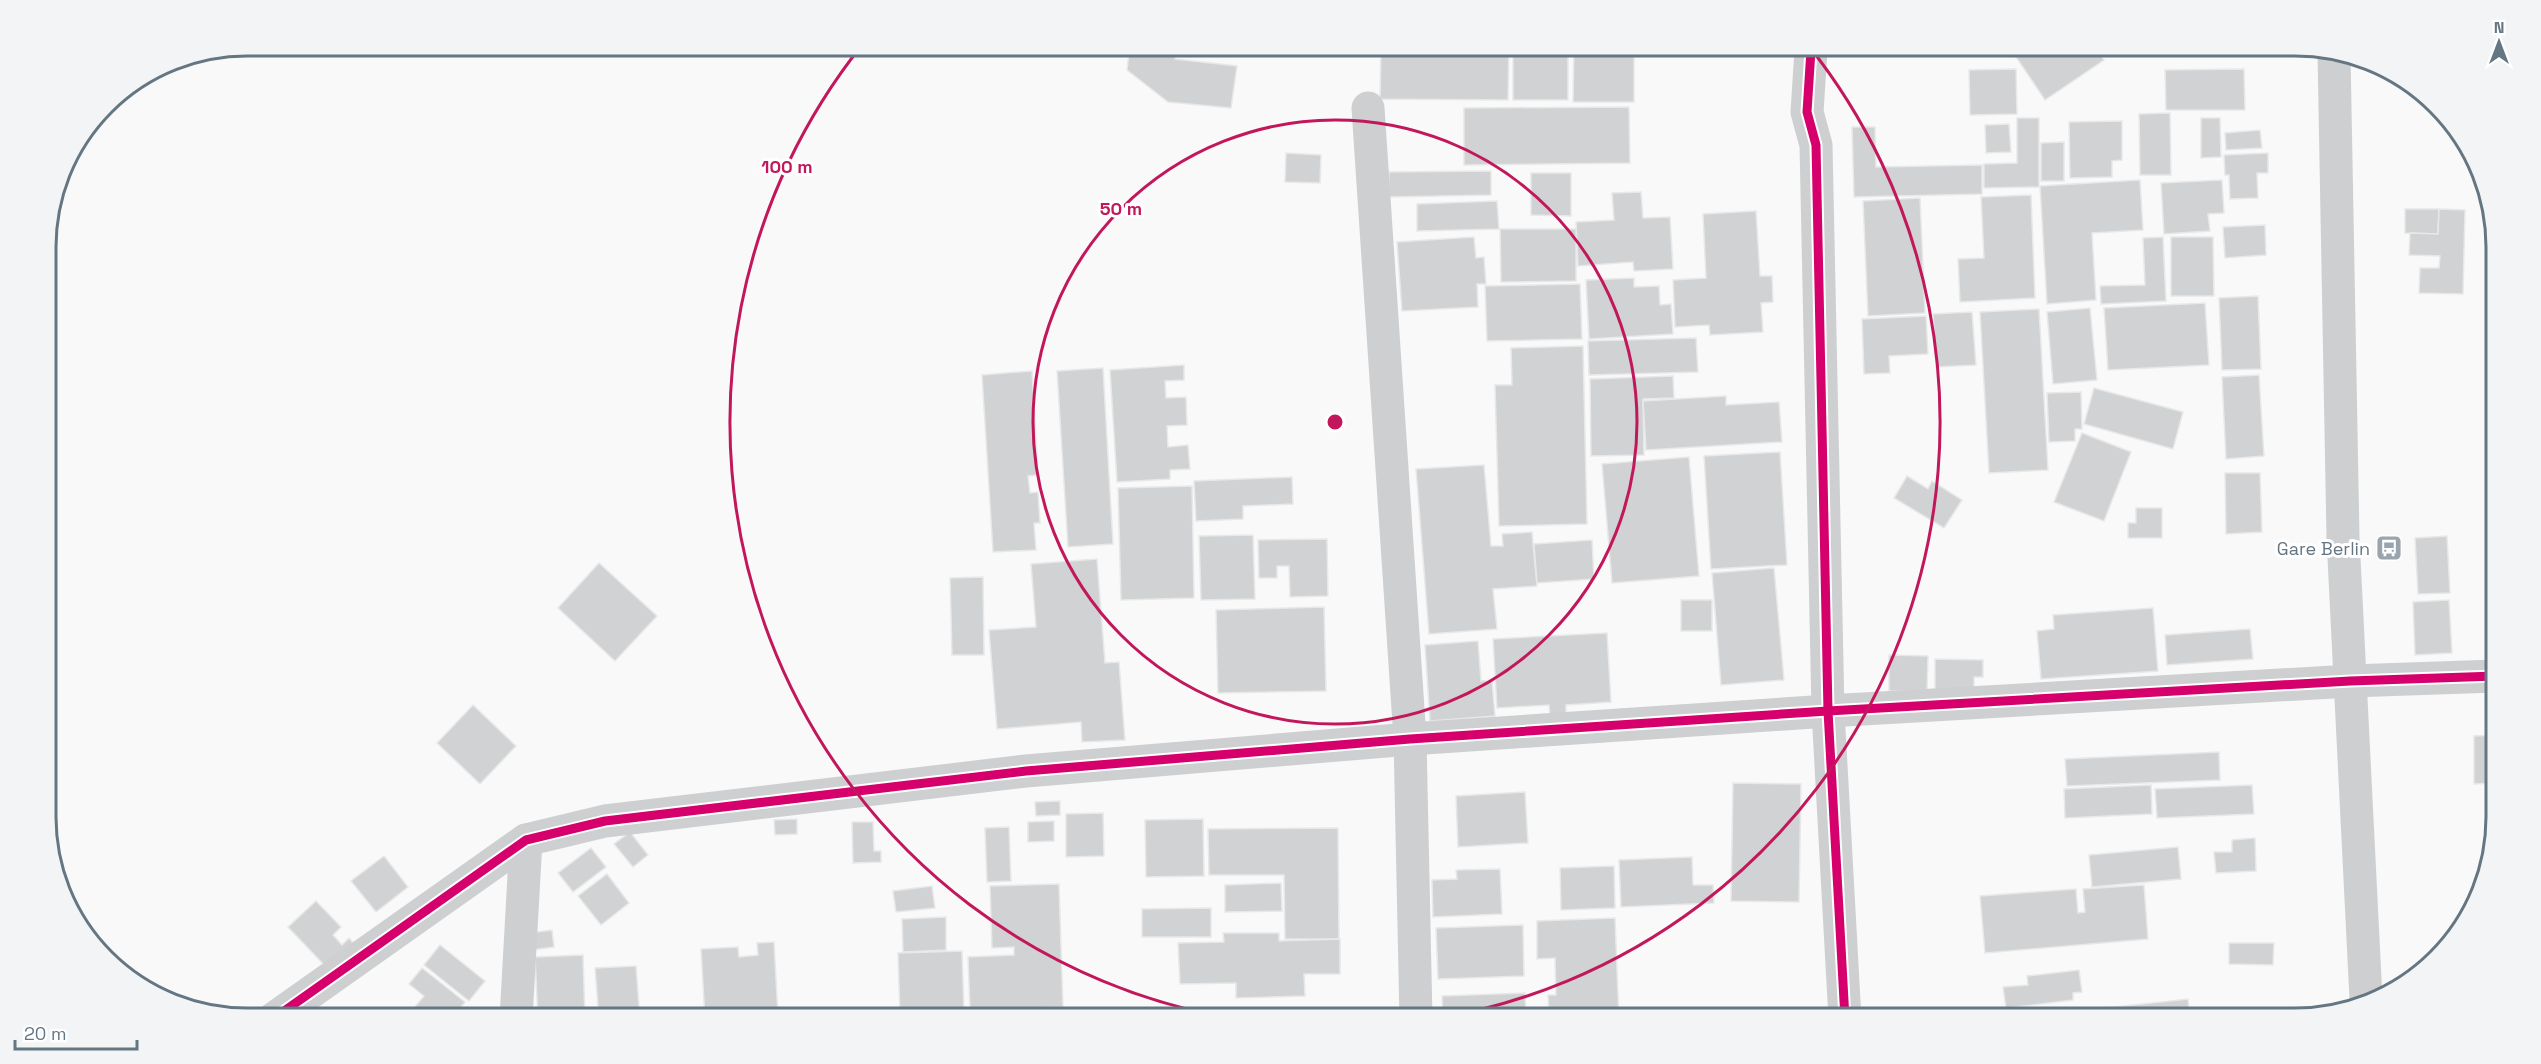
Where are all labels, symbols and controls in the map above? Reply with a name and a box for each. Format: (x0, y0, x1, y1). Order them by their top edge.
north arrow (2469, 12, 2529, 72)
text: N (2494, 17, 2504, 38)
text: 100 m (761, 155, 813, 178)
text: 50 m (1100, 197, 1142, 220)
centre of rings (1325, 412, 1345, 432)
bus stop icon: Gare Berlin (2374, 533, 2404, 563)
place label: Gare Berlin (2277, 537, 2370, 560)
scale bar (15, 1013, 136, 1051)
text: 20 m (24, 1022, 67, 1045)

